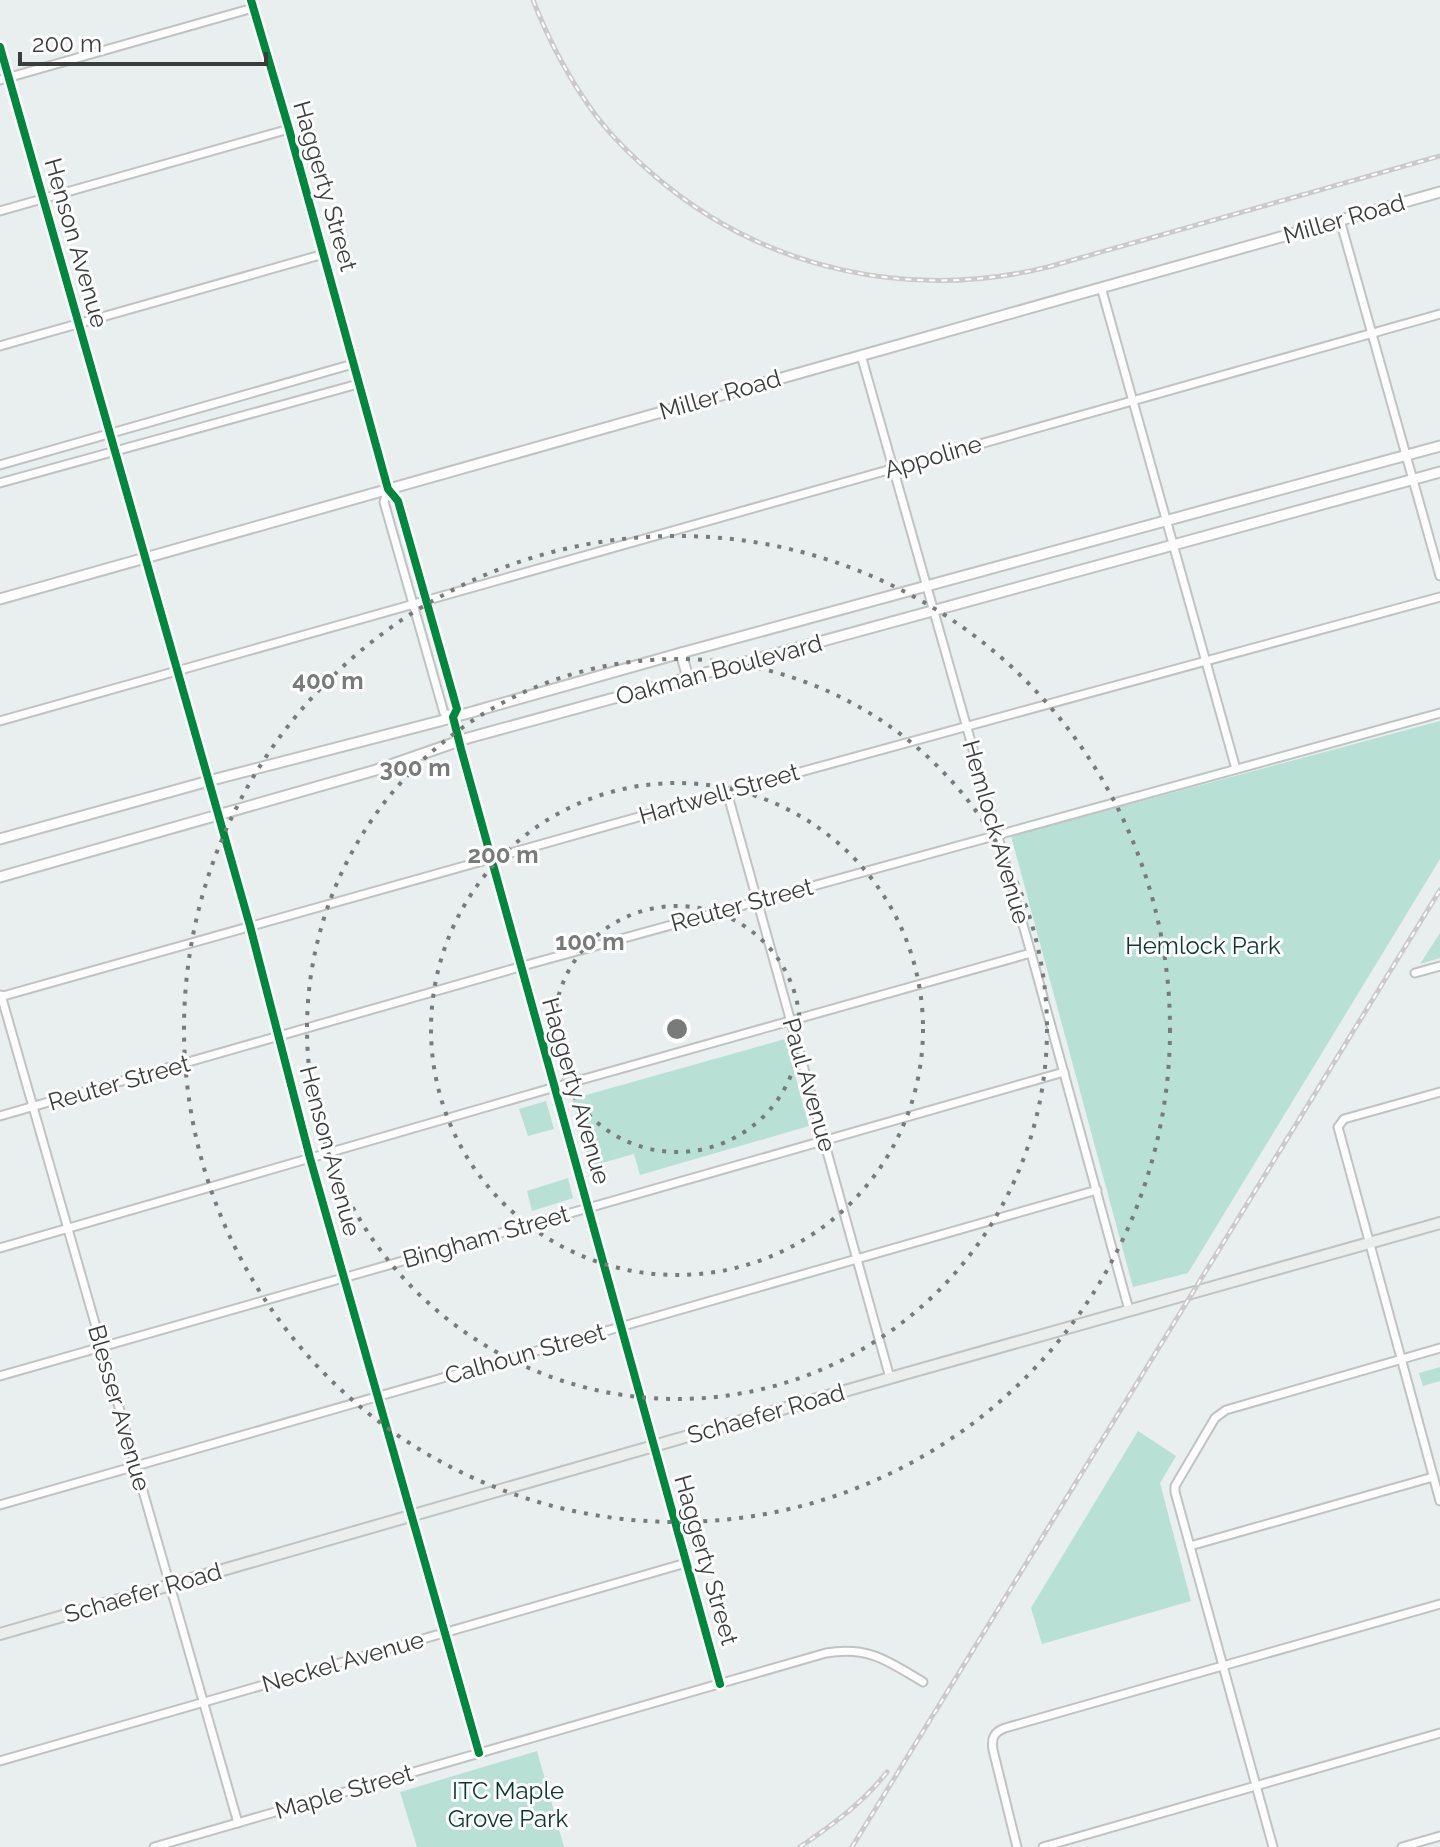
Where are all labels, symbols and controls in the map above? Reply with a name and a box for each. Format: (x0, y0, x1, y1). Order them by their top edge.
scale bar (20, 16, 266, 66)
text: 200 m (32, 29, 102, 58)
street label: Haggerty Street (287, 97, 364, 274)
street label: Henson Avenue (38, 155, 115, 331)
street label: Miller Road (1280, 187, 1408, 250)
street label: Miller Road (656, 363, 784, 426)
street label: Appoline (881, 429, 985, 484)
street label: Oakman Boulevard (613, 628, 825, 711)
text: 400 m (292, 666, 364, 695)
street label: Hemlock Avenue (956, 737, 1037, 927)
text: 300 m (380, 753, 450, 782)
street label: Hartwell Street (635, 757, 802, 830)
text: 200 m (467, 840, 539, 869)
street label: Reuter Street (668, 872, 816, 937)
text: 100 m (555, 927, 625, 956)
park label: Hemlock Park (1125, 931, 1281, 960)
street label: Haggerty Avenue (536, 994, 617, 1188)
centre of rings (663, 1015, 691, 1043)
street label: Paul Avenue (777, 1015, 842, 1155)
street label: Reuter Street (45, 1048, 193, 1117)
street label: Henson Avenue (294, 1063, 367, 1239)
street label: Bingham Street (399, 1199, 572, 1274)
street label: Calhoun Street (441, 1317, 608, 1390)
street label: Blesser Avenue (82, 1322, 157, 1494)
street label: Schaefer Road (684, 1377, 848, 1450)
street label: Haggerty Street (668, 1471, 745, 1648)
street label: Schaefer Road (61, 1556, 225, 1629)
street label: Neckel Avenue (259, 1625, 427, 1698)
street label: Maple Street (272, 1758, 416, 1825)
park label: ITC Maple Grove Park (448, 1776, 569, 1833)

